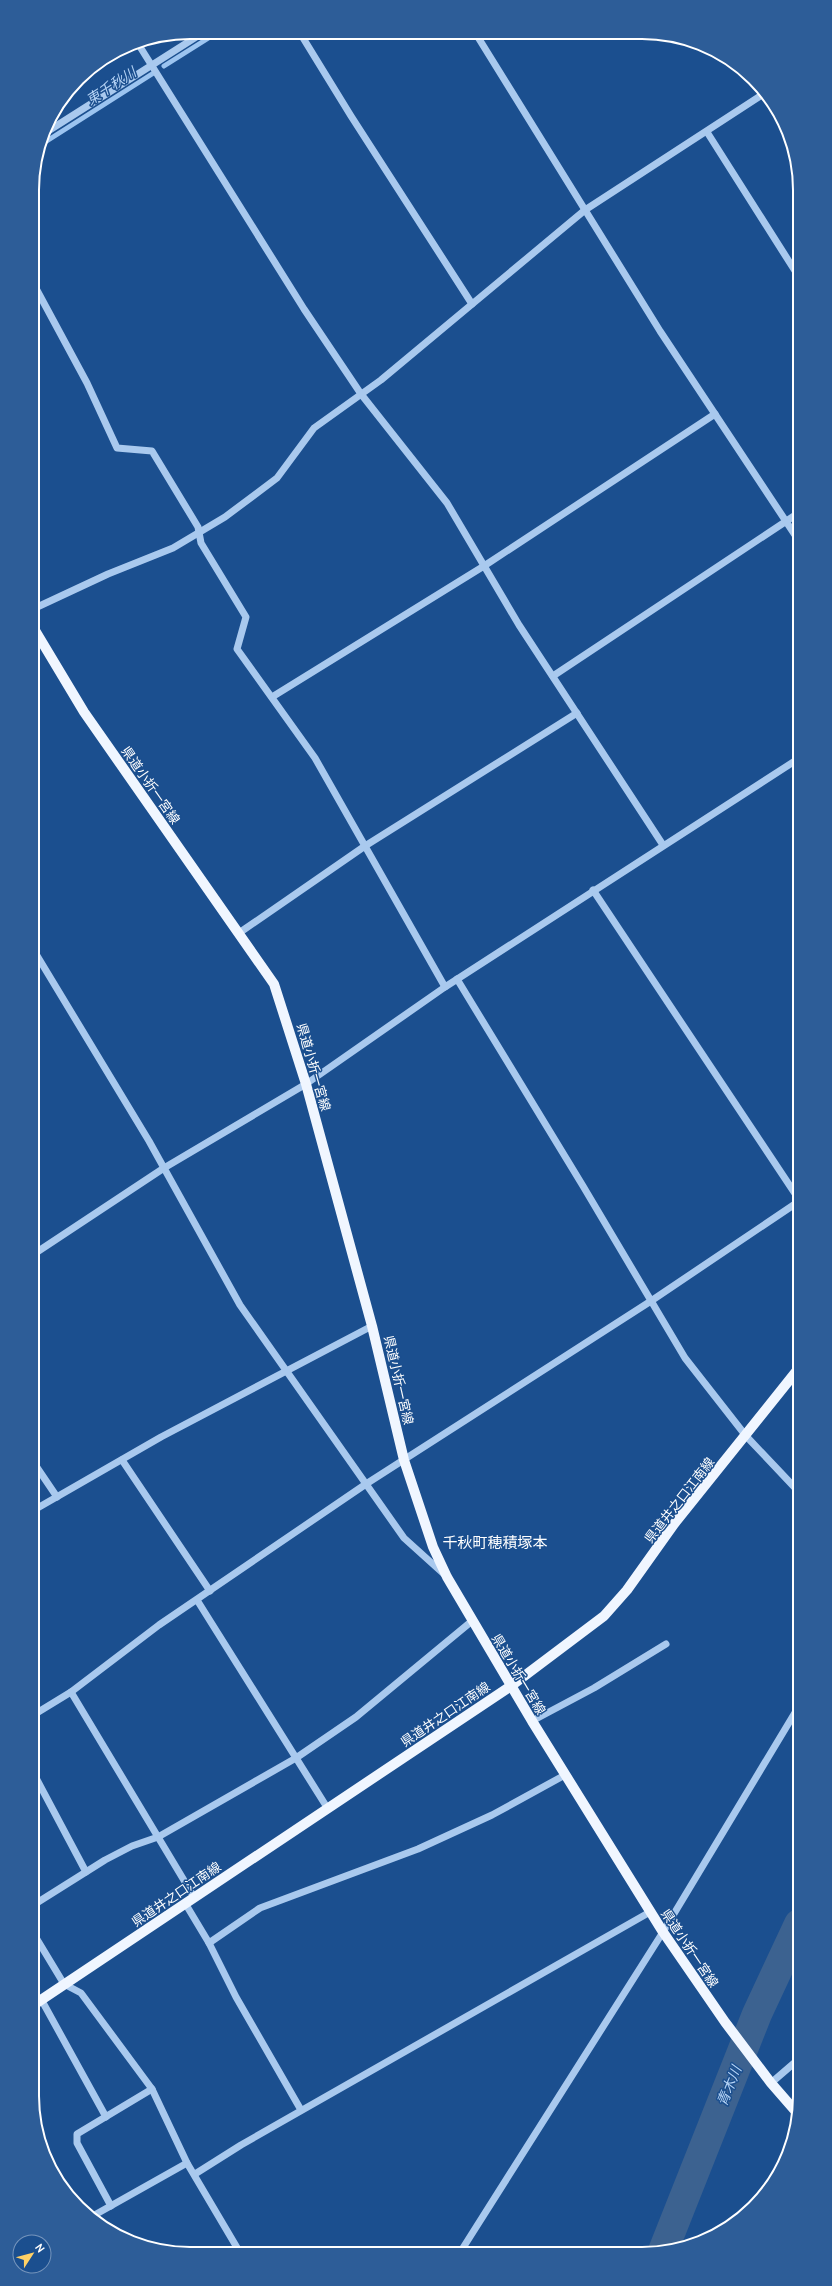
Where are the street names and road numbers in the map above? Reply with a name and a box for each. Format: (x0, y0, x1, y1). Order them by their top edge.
street label: 県道小折一宮線 (118, 743, 184, 827)
street label: 県道小折一宮線 (294, 1021, 334, 1113)
street label: 県道小折一宮線 (381, 1334, 417, 1426)
street label: 県道井之口江南線 (641, 1454, 717, 1546)
street label: 県道小折一宮線 (489, 1631, 549, 1717)
street label: 県道井之口江南線 (397, 1678, 493, 1750)
street label: 県道井之口江南線 (128, 1858, 224, 1930)
street label: 県道小折一宮線 (658, 1906, 722, 1990)

